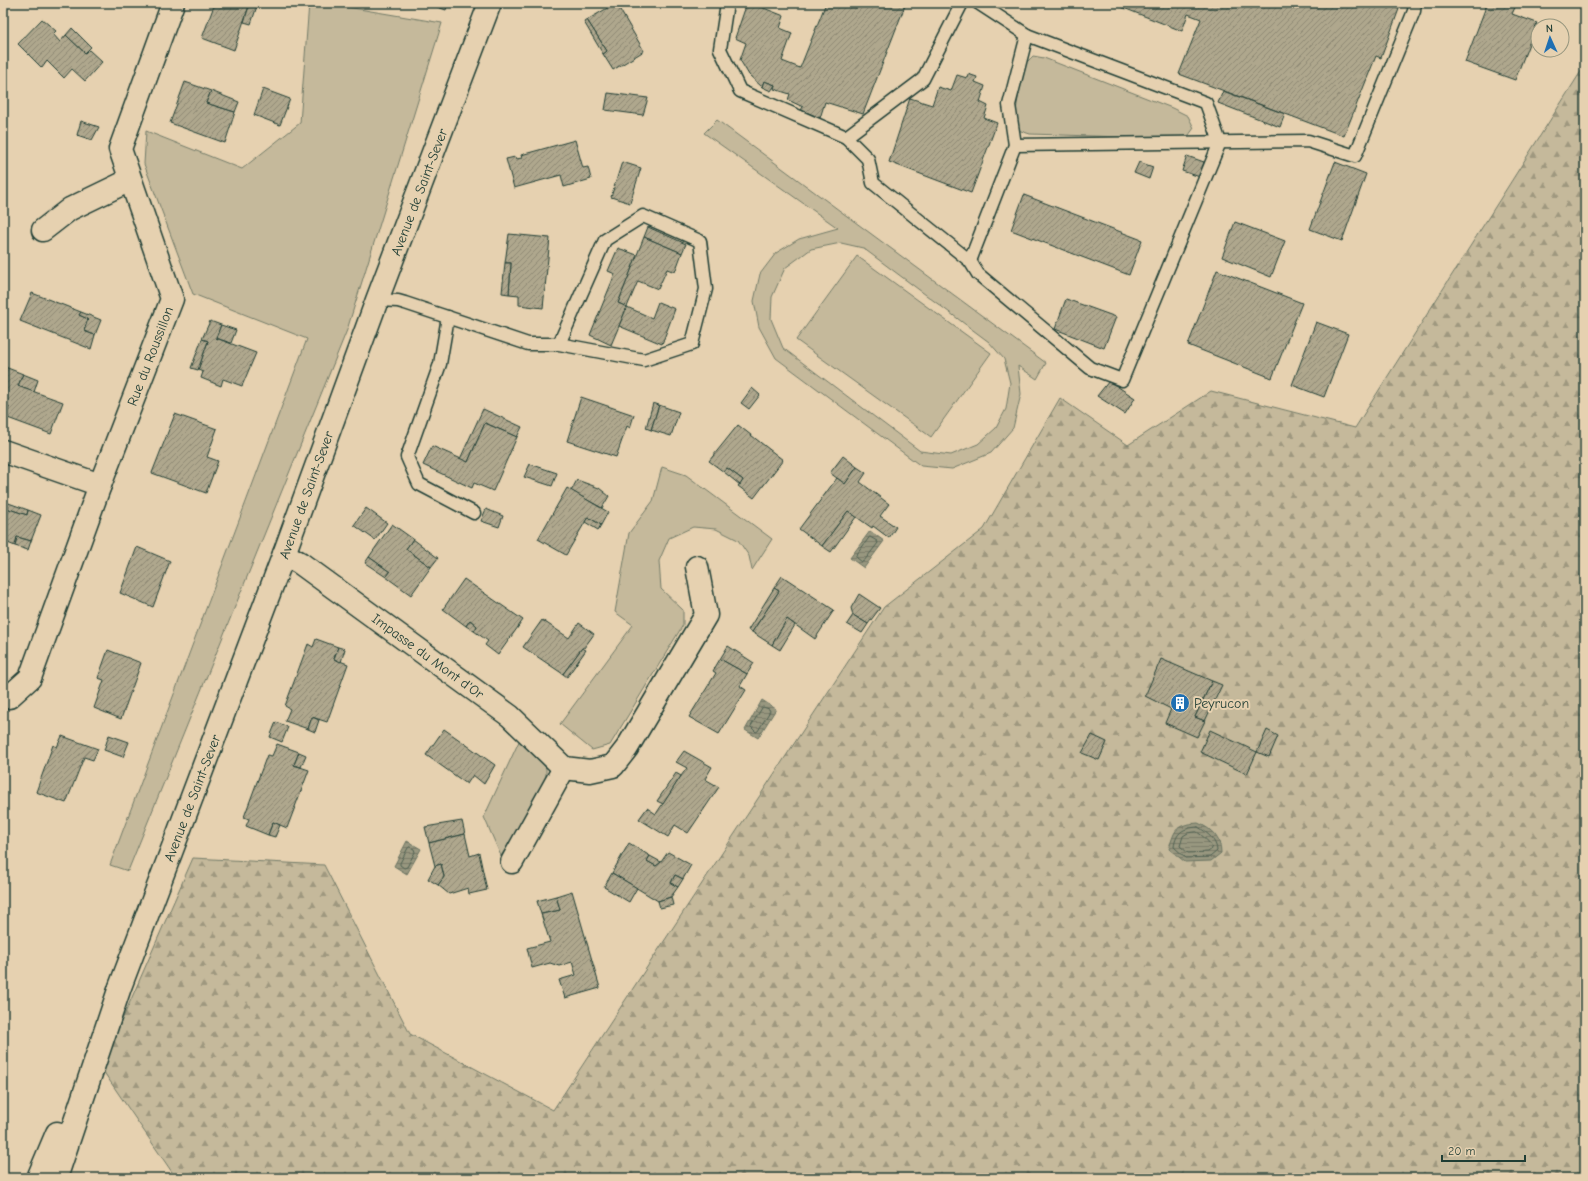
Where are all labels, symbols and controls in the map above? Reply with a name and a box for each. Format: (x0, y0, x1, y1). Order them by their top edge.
north arrow (1530, 18, 1570, 58)
text: N (1546, 22, 1553, 35)
street label: Avenue de Saint-Sever (387, 126, 452, 258)
street label: Rue du Roussillon (124, 304, 177, 408)
street label: Avenue de Saint-Sever (275, 429, 338, 561)
street label: Impasse du Mont d'Or (368, 610, 487, 703)
building icon: Peyrucon (1169, 692, 1191, 714)
place label: Peyrucon (1194, 695, 1249, 712)
street label: Avenue de Saint-Sever (160, 732, 225, 864)
scale bar (1442, 1137, 1525, 1163)
text: 20 m (1448, 1144, 1476, 1158)

